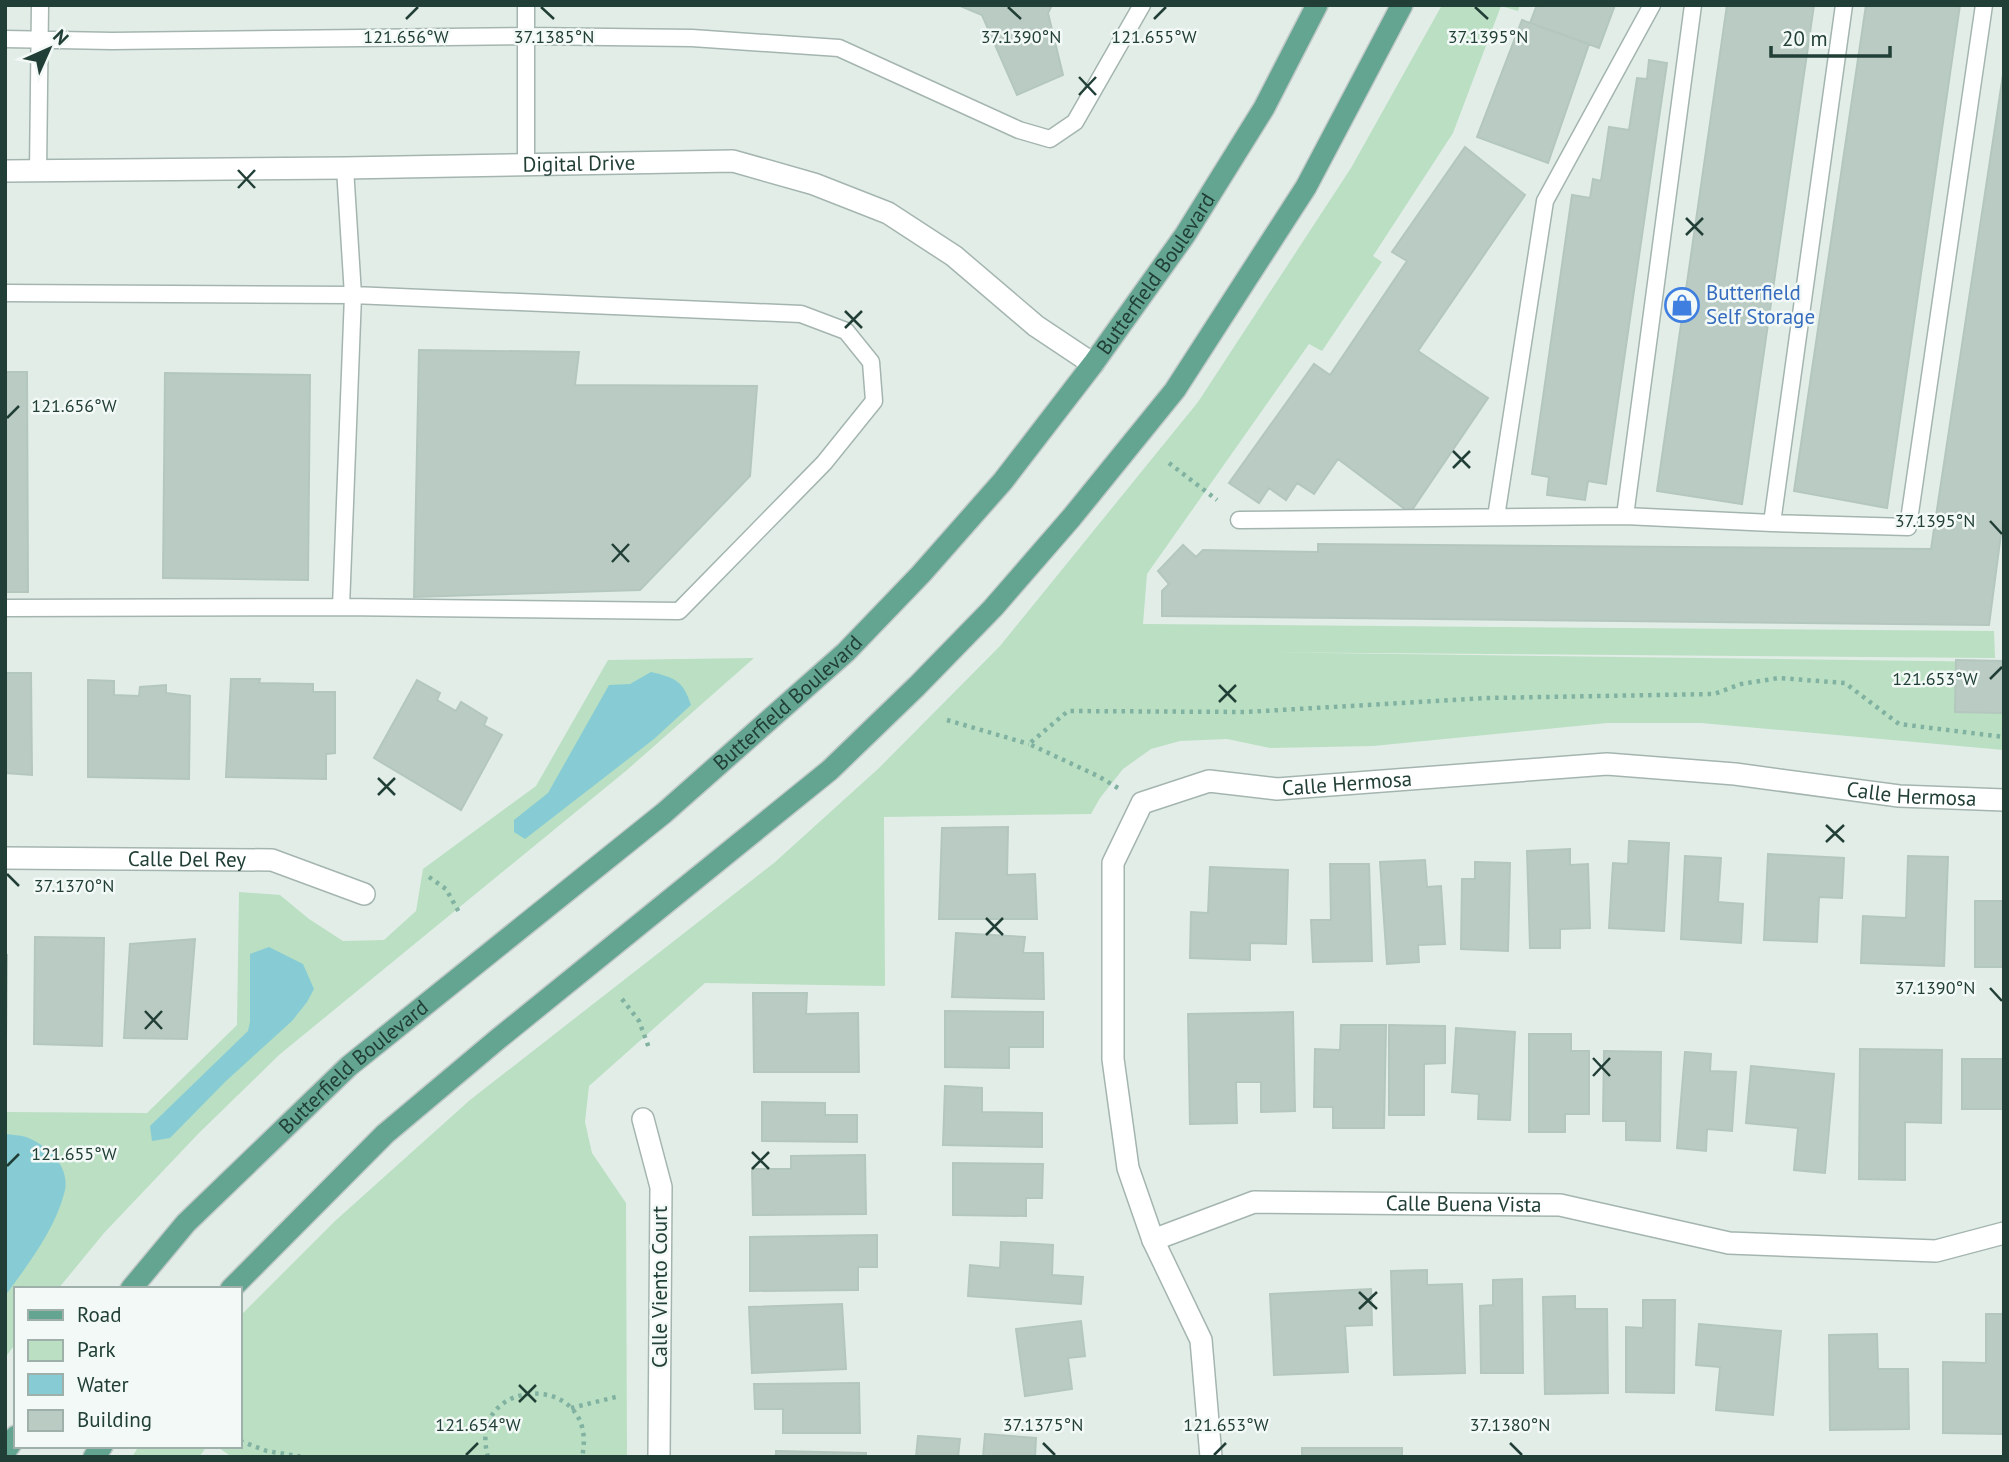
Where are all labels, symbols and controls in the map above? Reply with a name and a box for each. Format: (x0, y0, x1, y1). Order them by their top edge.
north arrow (14, 14, 84, 84)
scale bar (1771, 14, 1890, 58)
text: N (48, 24, 74, 50)
text: 121.656°W (363, 25, 449, 48)
text: 37.1385°N (514, 25, 594, 48)
text: 37.1390°N (981, 25, 1061, 48)
text: 121.655°W (1111, 25, 1197, 48)
text: 37.1395°N (1448, 25, 1528, 48)
text: 20 m (1782, 25, 1828, 52)
street label: Digital Drive (522, 149, 636, 178)
street label: Butterfield Boulevard (1090, 188, 1221, 360)
place label: Butterfield Self Storage (1706, 279, 1815, 330)
shop icon: Butterfield Self Storage (1663, 286, 1701, 324)
text: 121.656°W (31, 394, 117, 417)
text: 37.1395°N (1895, 509, 1975, 532)
street label: Butterfield Boulevard (707, 629, 868, 776)
text: 121.653°W (1892, 667, 1978, 690)
street label: Calle Hermosa (1281, 765, 1413, 802)
street label: Calle Hermosa (1845, 775, 1977, 812)
street label: Calle Del Rey (128, 845, 246, 873)
text: 37.1370°N (34, 874, 114, 897)
text: 37.1390°N (1895, 976, 1975, 999)
street label: Butterfield Boulevard (273, 994, 434, 1140)
text: 121.655°W (31, 1142, 117, 1165)
street label: Calle Buena Vista (1386, 1189, 1542, 1218)
street label: Calle Viento Court (646, 1206, 673, 1368)
legend (14, 1287, 242, 1448)
text: Road (77, 1301, 121, 1328)
text: Park (77, 1336, 116, 1363)
text: Water (77, 1371, 129, 1398)
text: Building (77, 1406, 152, 1433)
text: 121.654°W (435, 1413, 521, 1436)
text: 37.1375°N (1003, 1413, 1083, 1436)
text: 121.653°W (1183, 1413, 1269, 1436)
text: 37.1380°N (1470, 1413, 1550, 1436)

